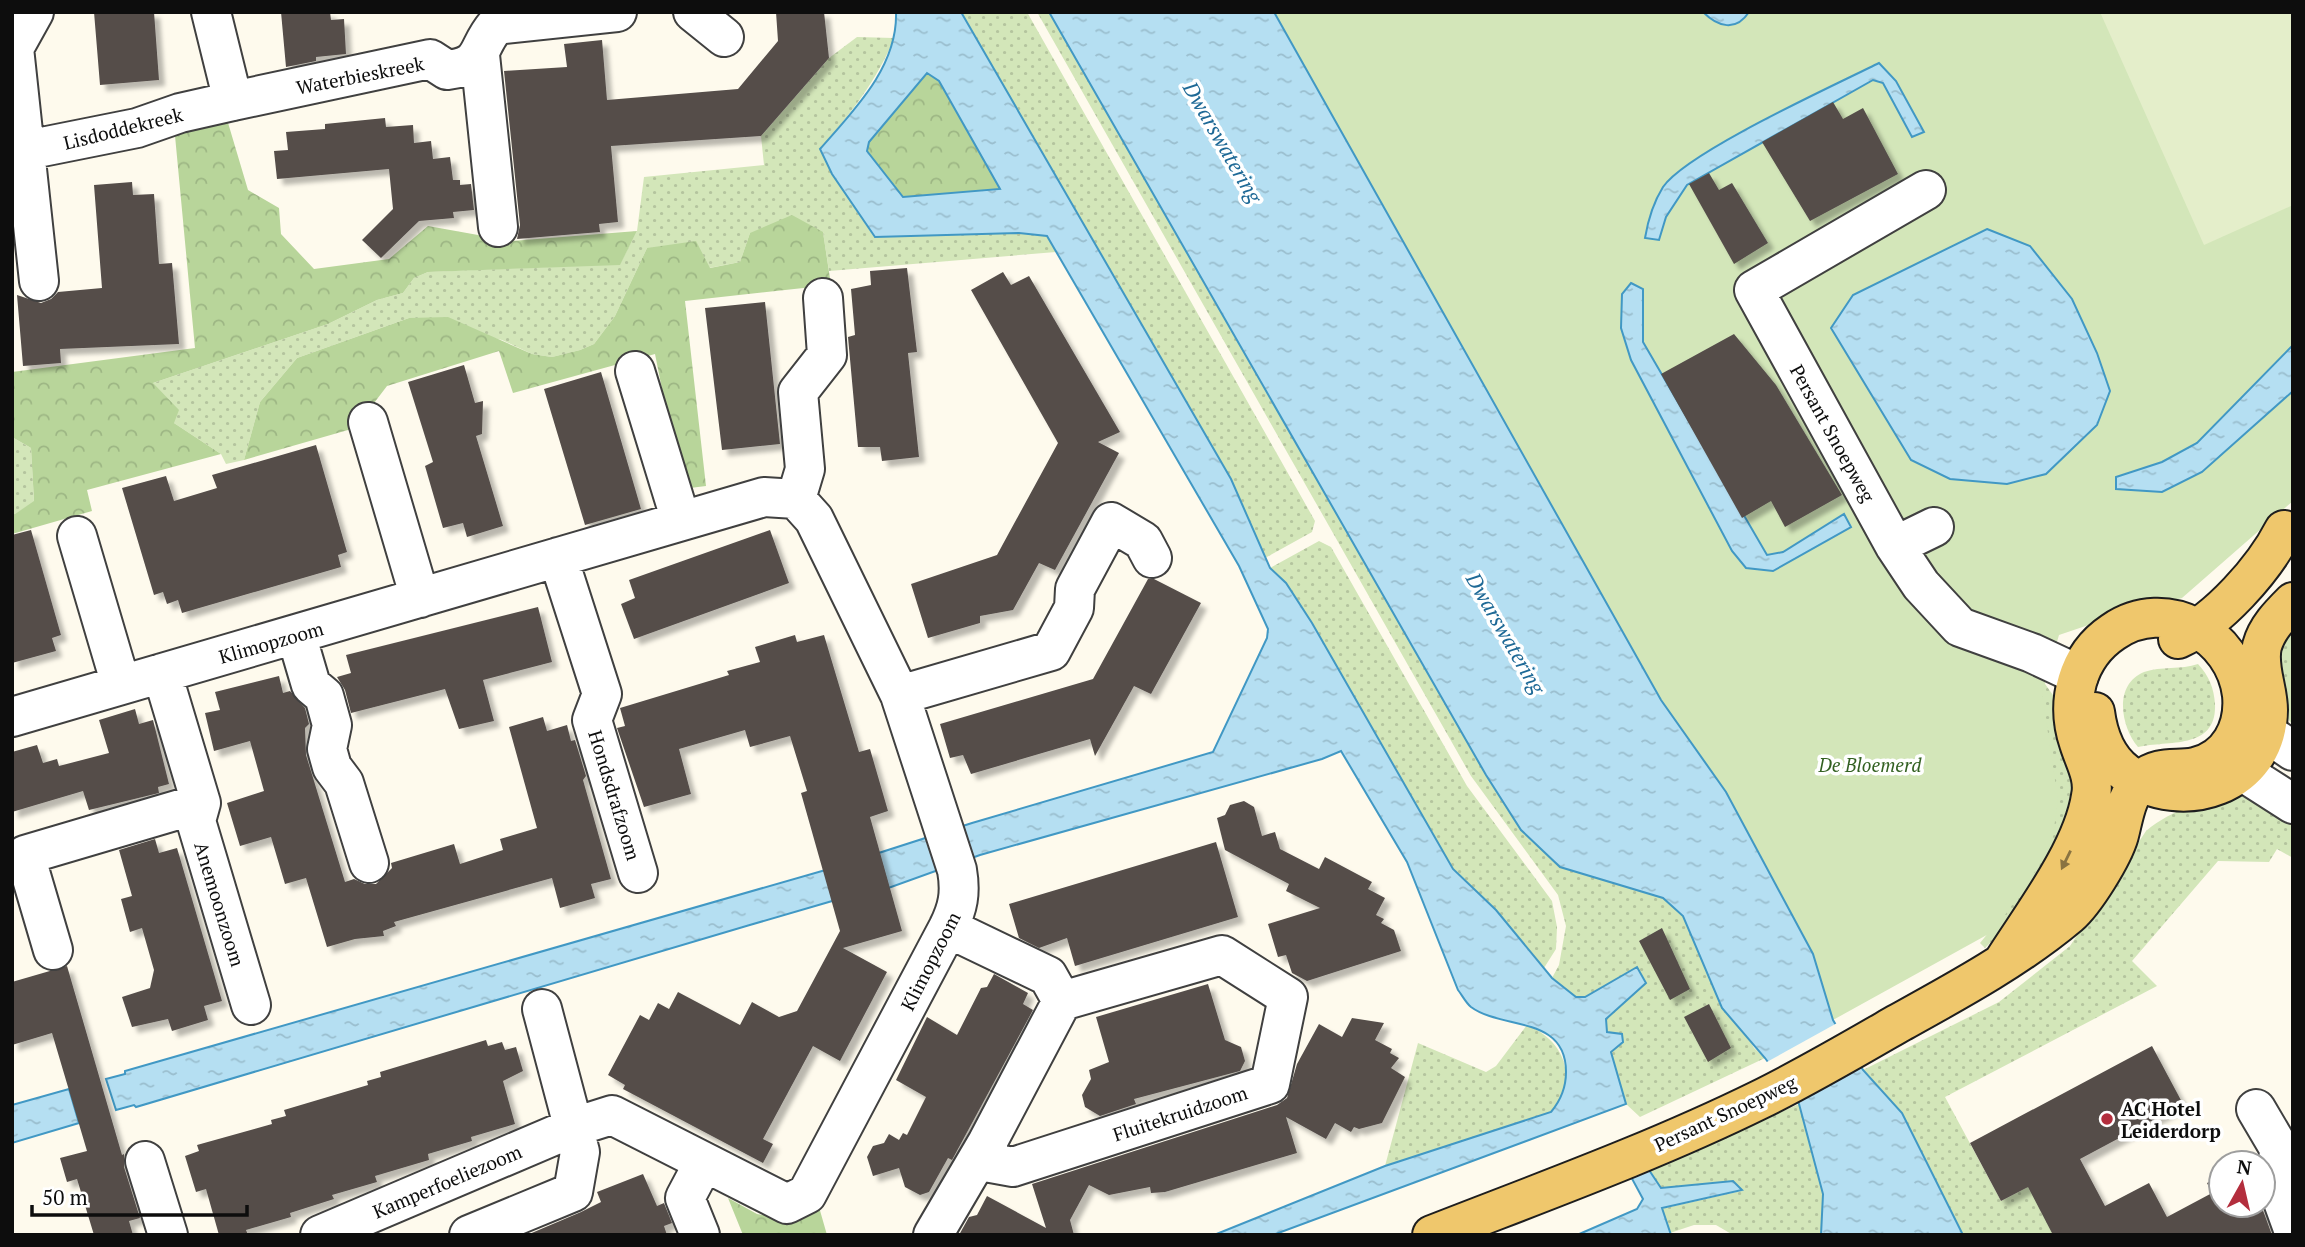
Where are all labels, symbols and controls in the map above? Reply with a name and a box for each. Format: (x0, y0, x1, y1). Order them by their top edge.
street label: Waterbieskreek (294, 50, 426, 100)
water label: Dwarswatering (1177, 75, 1270, 209)
street label: Lisdoddekreek (61, 101, 185, 155)
street label: Persant Snoepweg (1785, 360, 1882, 507)
water label: Dwarswatering (1460, 566, 1553, 700)
street label: Klimopzoom (216, 615, 327, 669)
street label: Hondsdrafzoom (583, 727, 647, 864)
park label: De Bloemerd (1818, 752, 1922, 777)
street label: Anemoonzoom (189, 839, 251, 970)
one-way arrow (2060, 850, 2071, 870)
street label: Klimopzoom (894, 907, 966, 1015)
street label: Persant Snoepweg (1650, 1069, 1801, 1157)
street label: Fluitekruidzoom (1110, 1079, 1251, 1147)
place label: AC Hotel Leiderdorp (2121, 1096, 2221, 1143)
marker: AC Hotel Leiderdorp (2099, 1111, 2115, 1127)
street label: Kamperfoeliezoom (369, 1138, 526, 1224)
north arrow (2207, 1149, 2277, 1219)
text: N (2236, 1153, 2254, 1180)
scale bar (32, 1174, 247, 1218)
text: 50 m (42, 1183, 88, 1211)

